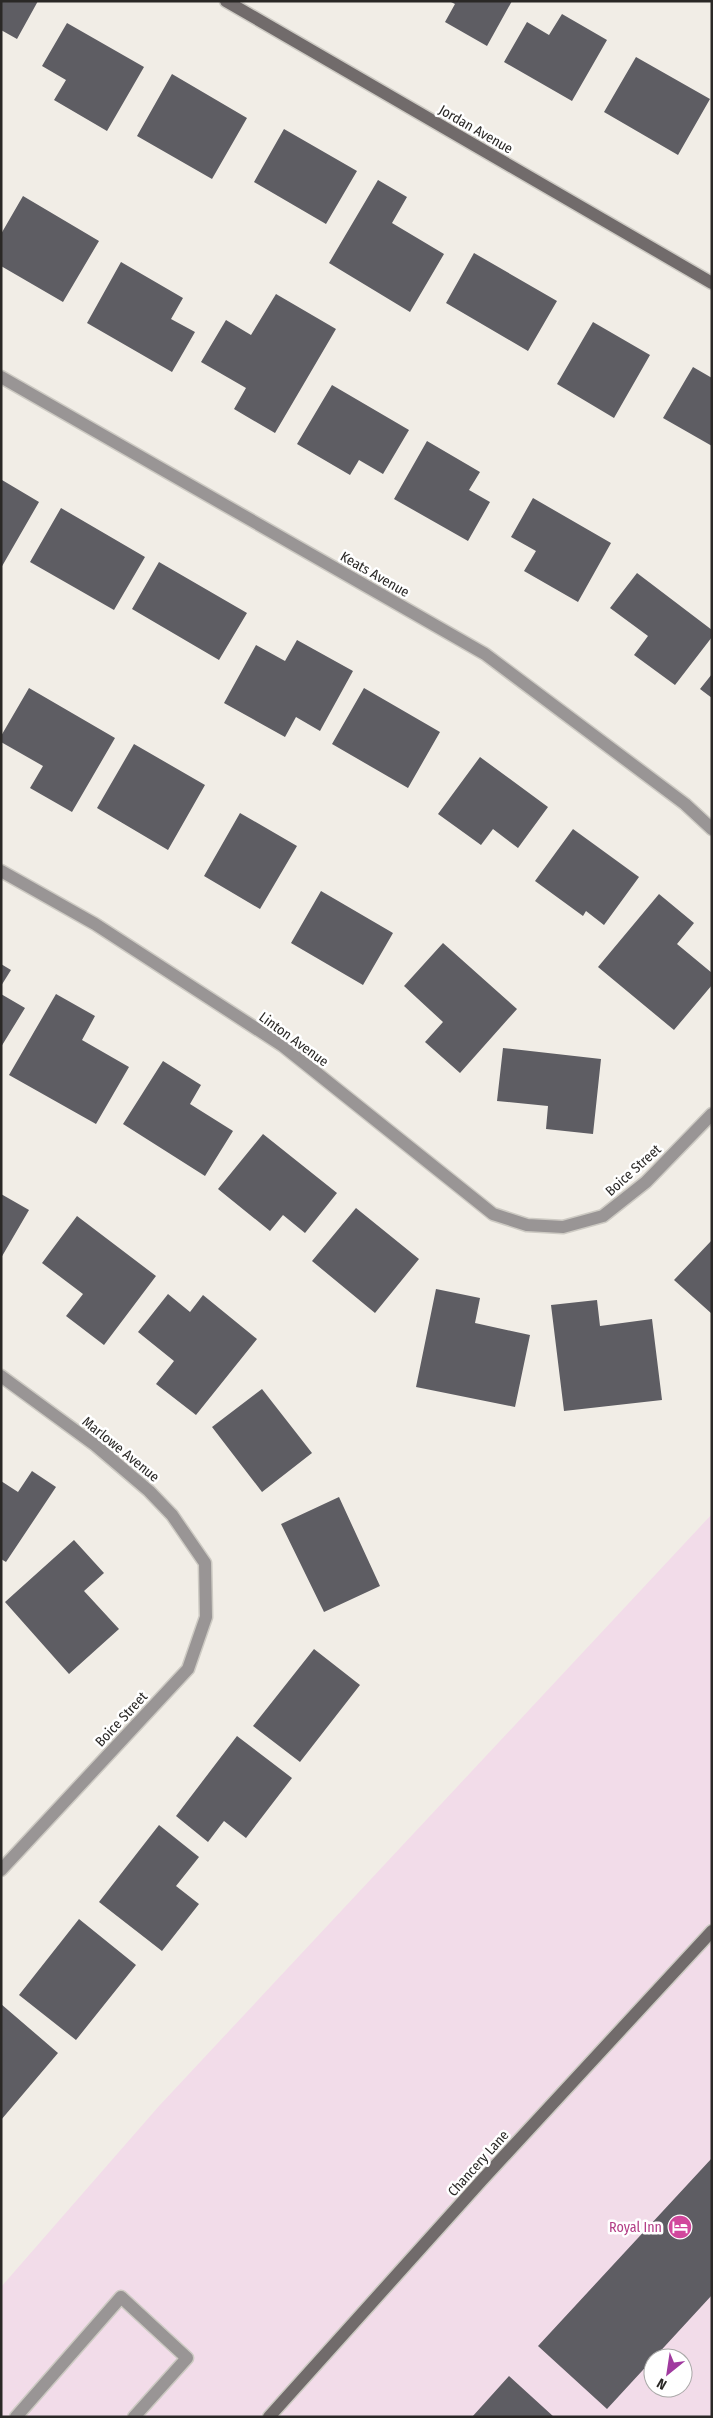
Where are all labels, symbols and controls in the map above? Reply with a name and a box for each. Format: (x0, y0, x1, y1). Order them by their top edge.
street label: Jordan Avenue (436, 101, 516, 158)
street label: Keats Avenue (337, 548, 412, 601)
street label: Linton Avenue (256, 1009, 332, 1070)
street label: Boice Street (602, 1141, 665, 1200)
street label: Marlowe Avenue (79, 1413, 163, 1486)
street label: Boice Street (92, 1688, 151, 1750)
street label: Chancery Lane (444, 2127, 512, 2200)
hotel icon: Royal Inn (667, 2214, 693, 2240)
place label: Royal Inn (609, 2219, 662, 2236)
north arrow (643, 2348, 693, 2398)
text: N (654, 2374, 670, 2393)

